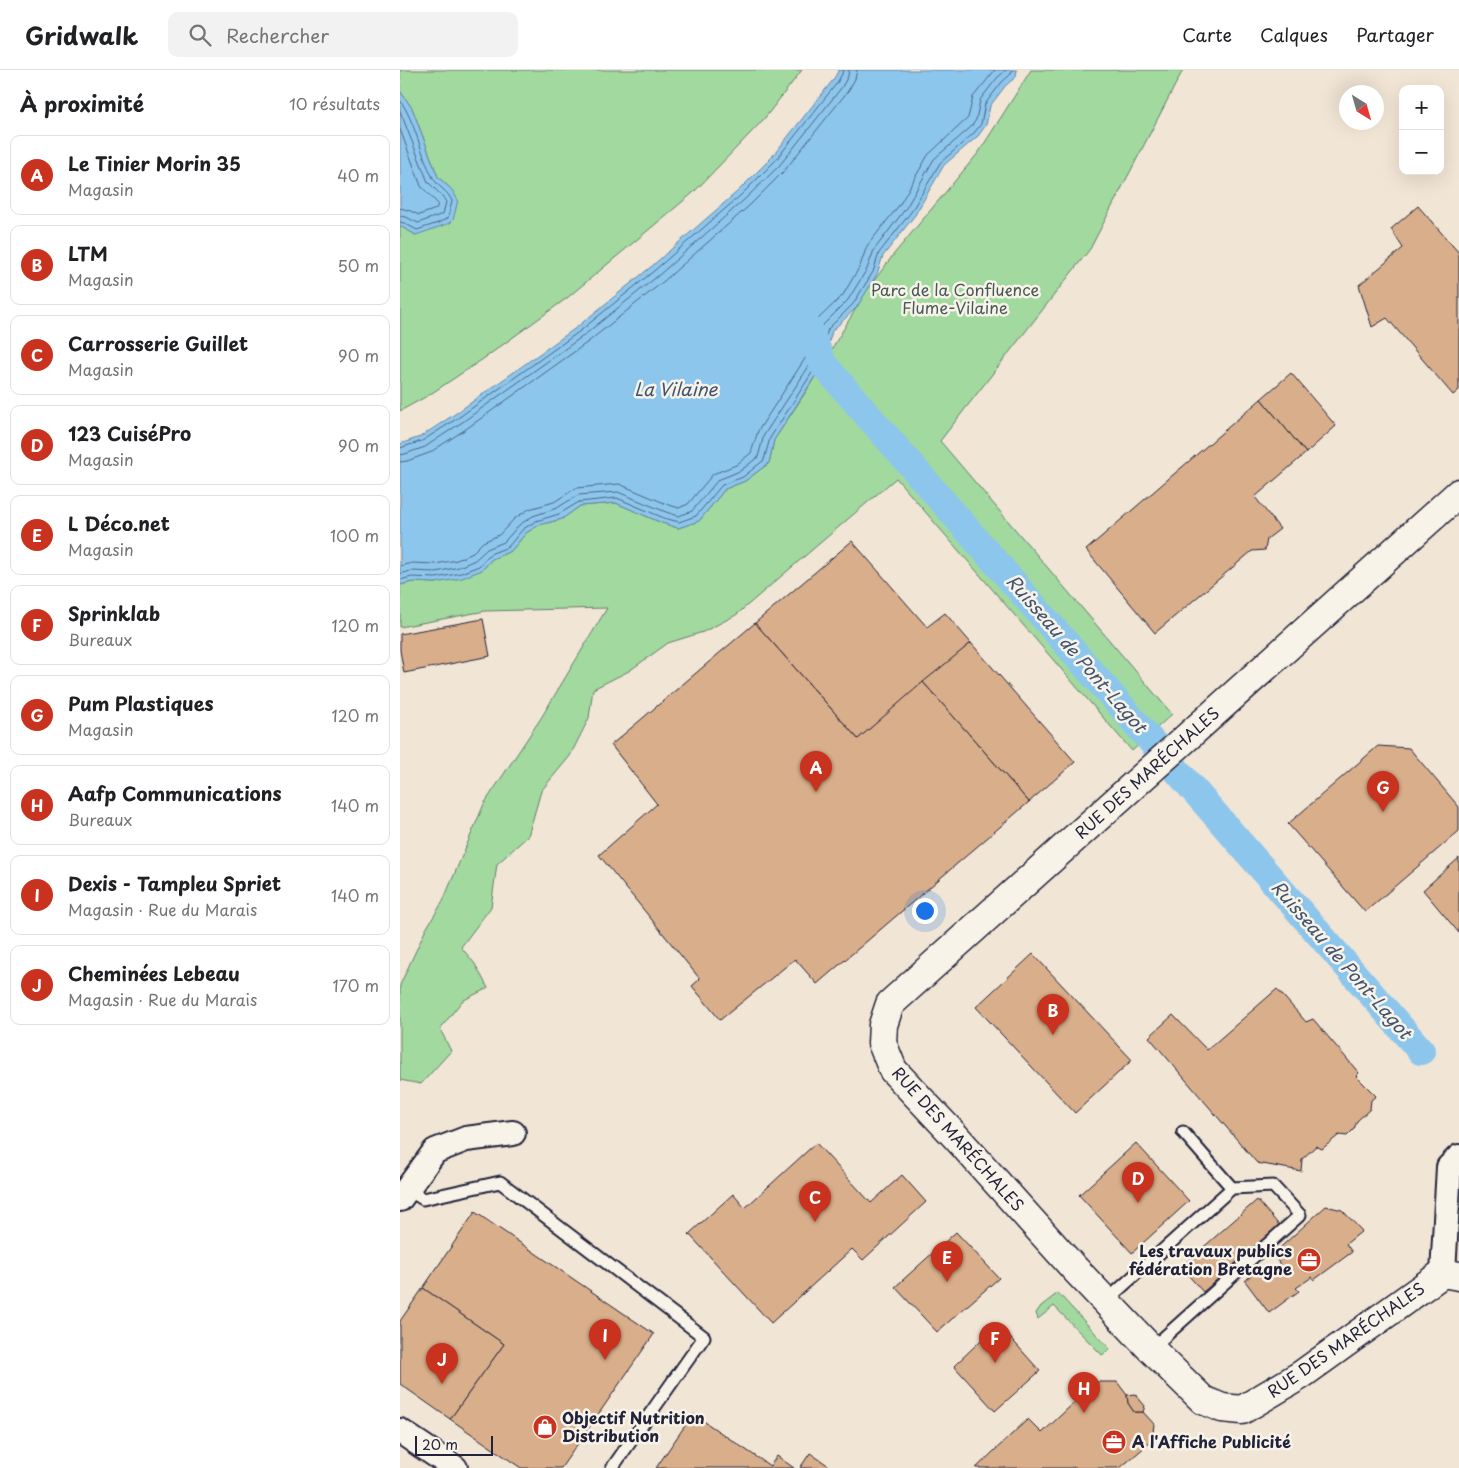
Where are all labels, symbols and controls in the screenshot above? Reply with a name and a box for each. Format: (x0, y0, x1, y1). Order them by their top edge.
search box (168, 12, 518, 57)
text: Gridwalk (25, 17, 138, 53)
icon: search (186, 21, 214, 49)
text: Rechercher (226, 21, 329, 49)
text: Carte (1182, 21, 1232, 48)
text: Calques (1260, 21, 1328, 48)
text: Partager (1356, 21, 1434, 48)
north arrow (1339, 85, 1384, 130)
map controls (1399, 85, 1444, 175)
button: + (1399, 85, 1444, 130)
text: À proximité (20, 87, 144, 119)
text: 10 résultats (289, 91, 380, 115)
button: − (1399, 130, 1444, 175)
text: Le Tinier Morin 35 (68, 149, 241, 177)
text: A (31, 163, 43, 187)
text: 40 m (337, 163, 379, 187)
text: Magasin (68, 177, 134, 201)
text: LTM (68, 239, 108, 267)
text: B (32, 253, 42, 277)
text: 50 m (338, 253, 379, 277)
text: Magasin (68, 267, 134, 291)
park label: Parc de la Confluence Flume-Vilaine (871, 277, 1040, 319)
text: Carrosserie Guillet (68, 329, 248, 357)
text: C (31, 343, 43, 367)
text: 90 m (338, 343, 379, 367)
text: Magasin (68, 357, 134, 381)
water label: La Vilaine (634, 375, 719, 402)
text: 123 CuiséPro (68, 419, 191, 447)
text: D (31, 433, 43, 457)
text: 90 m (338, 433, 379, 457)
text: Magasin (68, 447, 134, 471)
text: L Déco.net (68, 509, 170, 537)
text: E (32, 523, 42, 547)
text: 100 m (330, 523, 379, 547)
text: Magasin (68, 537, 134, 561)
water label: Ruisseau de Pont-Lagot (1001, 568, 1155, 740)
text: Sprinklab (68, 599, 160, 627)
text: F (32, 613, 42, 637)
text: 120 m (332, 613, 379, 637)
text: Bureaux (68, 627, 132, 651)
text: Pum Plastiques (68, 689, 213, 717)
street label: RUE DES MARÉCHALES (1069, 701, 1224, 844)
text: G (30, 703, 44, 727)
text: 120 m (332, 703, 379, 727)
text: Magasin (68, 717, 134, 741)
pin: A (800, 751, 832, 792)
pin: G (1367, 771, 1399, 812)
text: Aafp Communications (68, 779, 282, 807)
text: H (31, 793, 43, 817)
text: 140 m (331, 793, 379, 817)
text: Bureaux (68, 807, 132, 831)
text: Dexis - Tampleu Spriet (68, 869, 281, 897)
water label: Ruisseau de Pont-Lagot (1266, 874, 1420, 1046)
text: I (34, 883, 40, 907)
text: 140 m (331, 883, 379, 907)
text: Magasin · Rue du Marais (68, 897, 257, 921)
your location (912, 898, 938, 924)
text: Cheminées Lebeau (68, 959, 240, 987)
text: J (32, 973, 42, 997)
text: 170 m (333, 973, 379, 997)
text: Magasin · Rue du Marais (68, 987, 257, 1011)
pin: B (1037, 994, 1069, 1035)
street label: RUE DES MARÉCHALES (887, 1061, 1030, 1216)
pin: D (1122, 1162, 1154, 1203)
pin: C (799, 1181, 831, 1222)
place label: Les travaux publics fédération Bretagne (1129, 1238, 1292, 1280)
pin: E (931, 1241, 963, 1282)
office icon: Les travaux publics fédération Bretagne (1296, 1247, 1322, 1273)
street label: RUE DES MARÉCHALES (1262, 1276, 1429, 1403)
pin: I (589, 1319, 621, 1360)
pin: F (979, 1322, 1011, 1363)
pin: J (426, 1343, 458, 1384)
pin: H (1068, 1372, 1100, 1413)
place label: Objectif Nutrition Distribution (562, 1405, 705, 1447)
shop icon: Objectif Nutrition Distribution (532, 1414, 558, 1440)
office icon: A l'Affiche Publicité (1101, 1429, 1127, 1455)
place label: A l'Affiche Publicité (1132, 1429, 1291, 1453)
scale bar (415, 1433, 492, 1456)
text: 20 m (422, 1434, 458, 1455)

